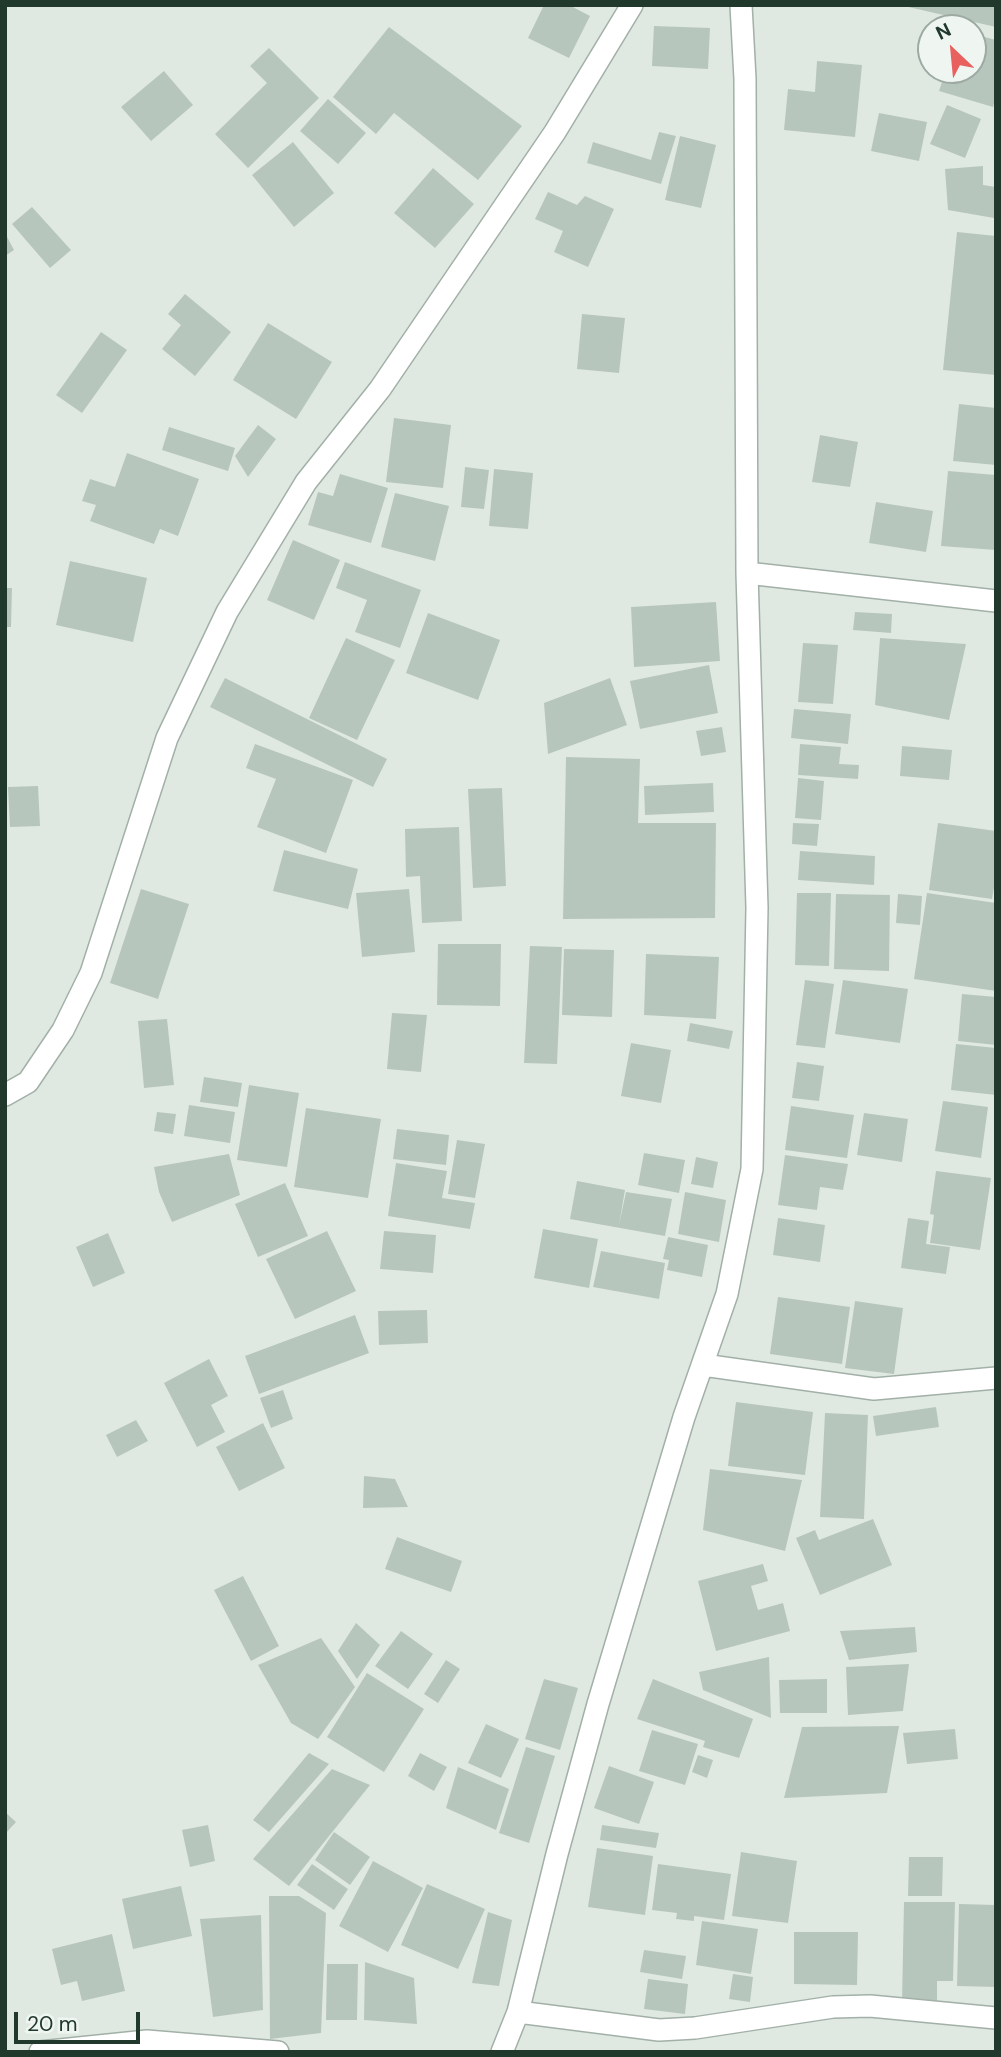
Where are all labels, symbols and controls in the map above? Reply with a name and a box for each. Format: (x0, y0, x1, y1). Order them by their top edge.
north arrow (917, 14, 987, 84)
text: N (932, 17, 955, 46)
scale bar (18, 1997, 144, 2041)
text: 20 m (27, 2010, 78, 2038)

